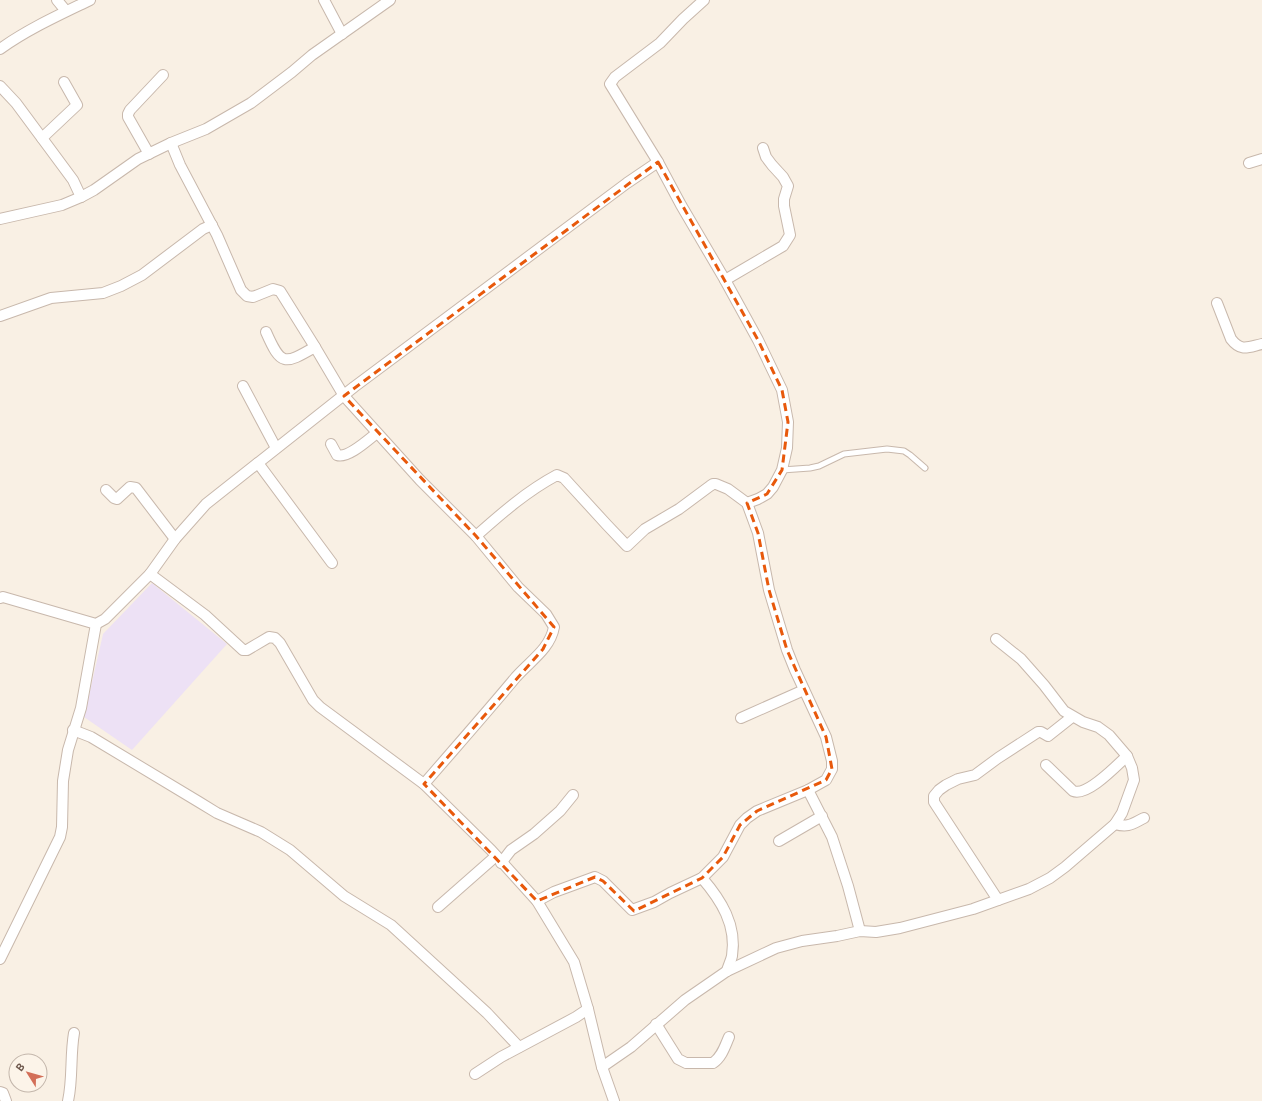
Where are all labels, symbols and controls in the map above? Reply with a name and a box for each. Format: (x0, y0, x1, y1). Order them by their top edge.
north arrow (8, 1053, 48, 1093)
text: B (12, 1060, 28, 1074)

